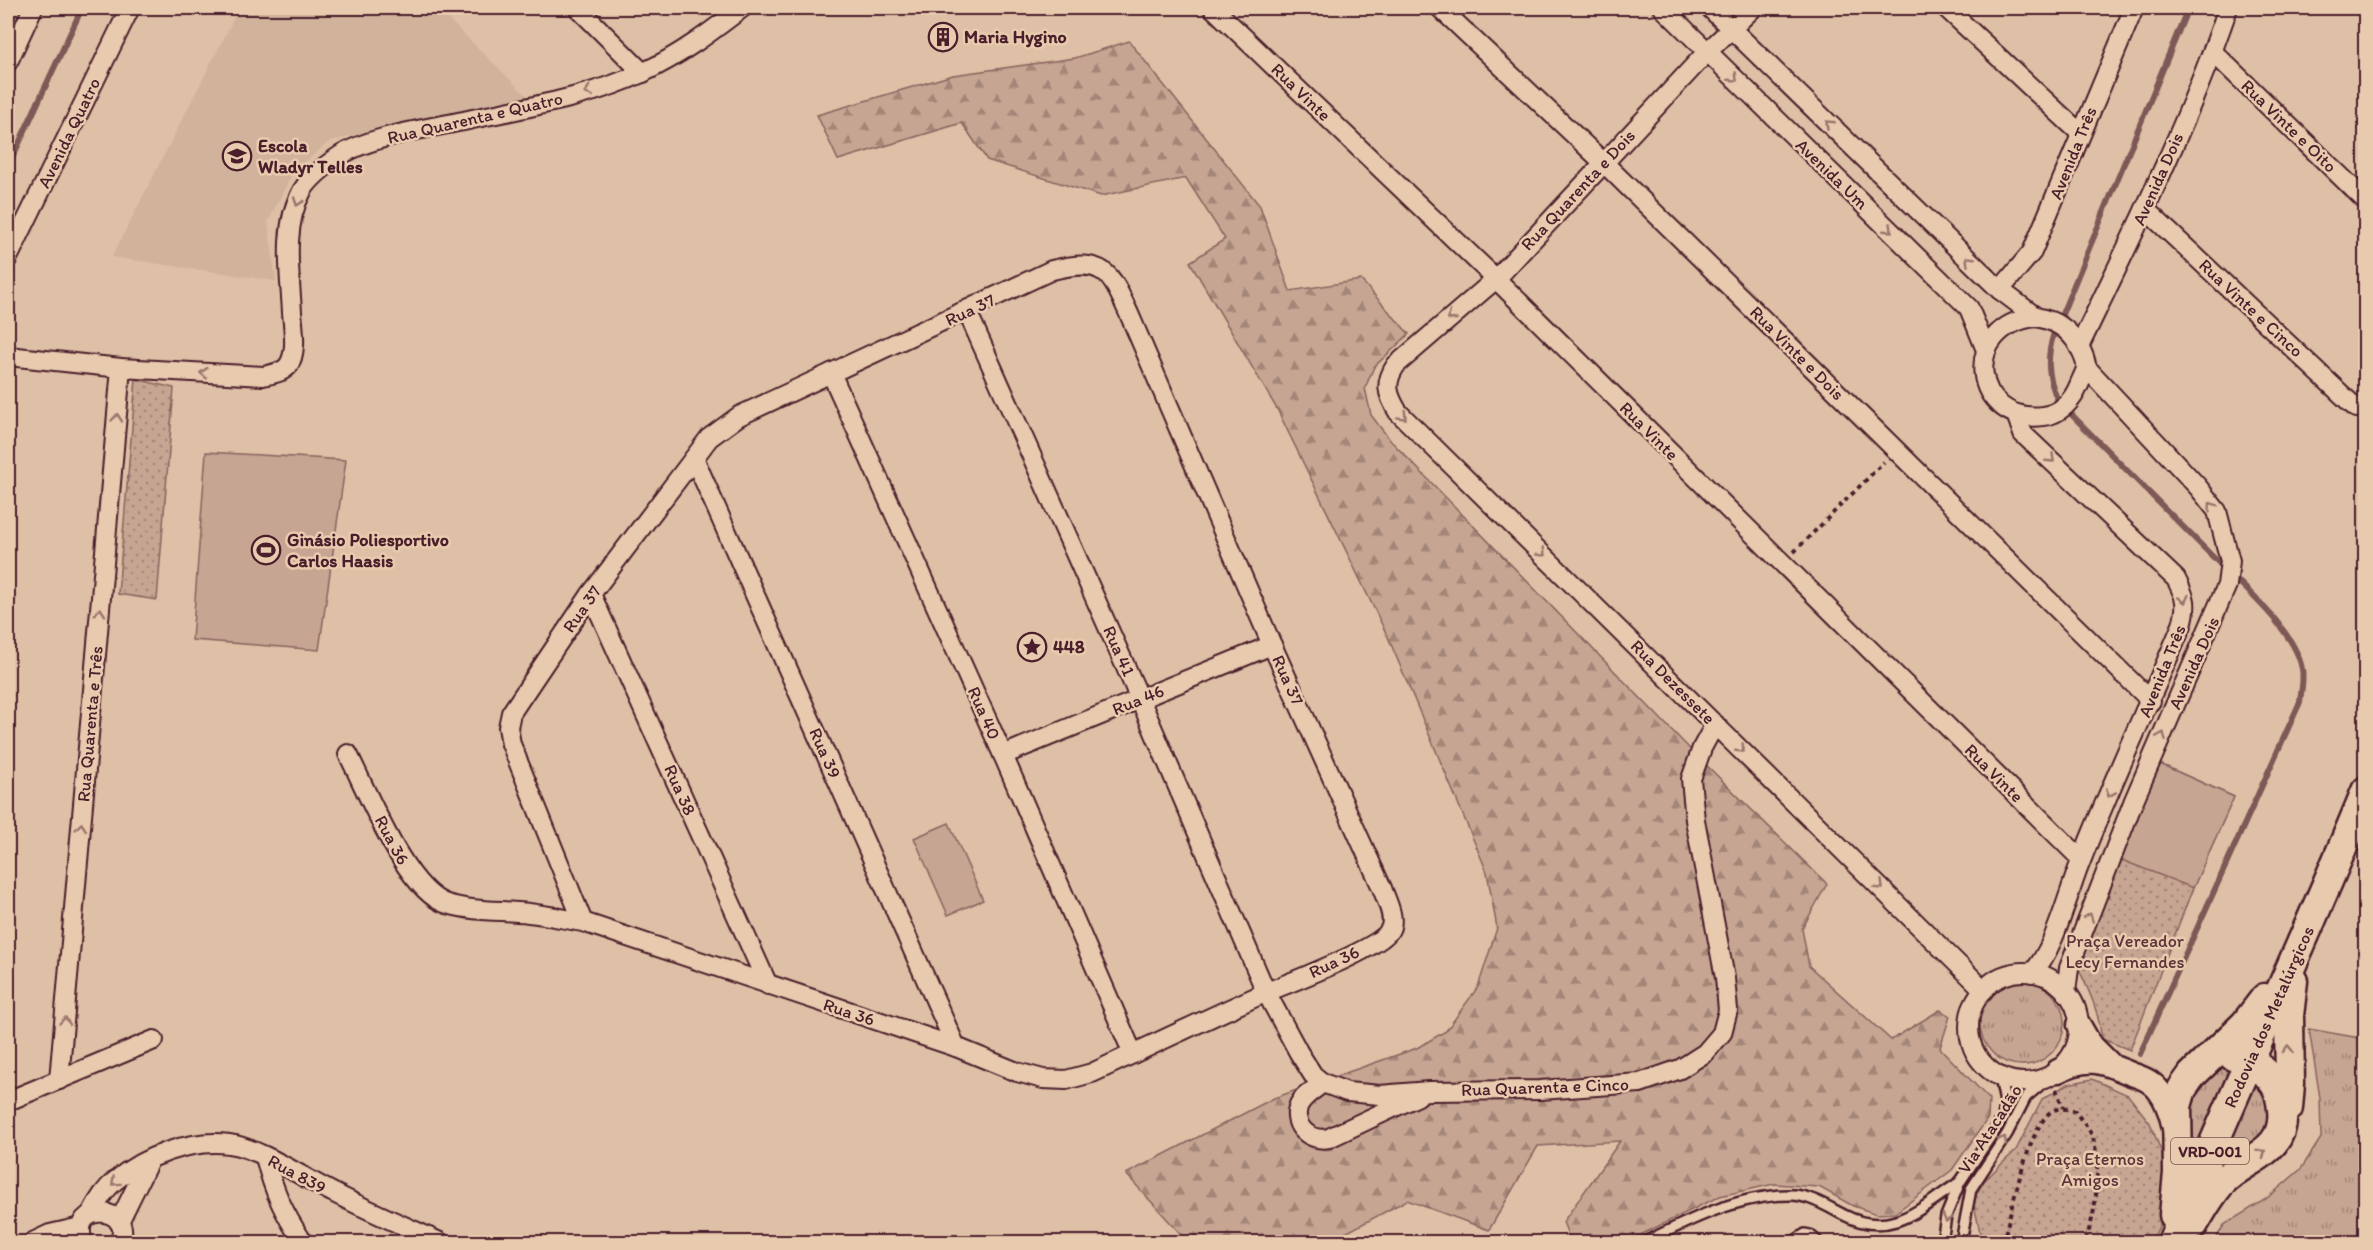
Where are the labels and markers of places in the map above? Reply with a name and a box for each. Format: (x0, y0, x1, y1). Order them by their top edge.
building icon: Maria Hygino (927, 21, 959, 53)
place label: Maria Hygino (964, 26, 1067, 48)
place label: Escola Wladyr Telles (258, 135, 363, 178)
school or university icon: Escola Wladyr Telles (221, 140, 253, 172)
place label: Ginásio Poliesportivo Carlos Haasis (287, 529, 449, 572)
sports icon: Ginásio Poliesportivo Carlos Haasis (250, 534, 282, 566)
place icon: 448 (1016, 631, 1048, 663)
place label: 448 (1053, 636, 1085, 658)

